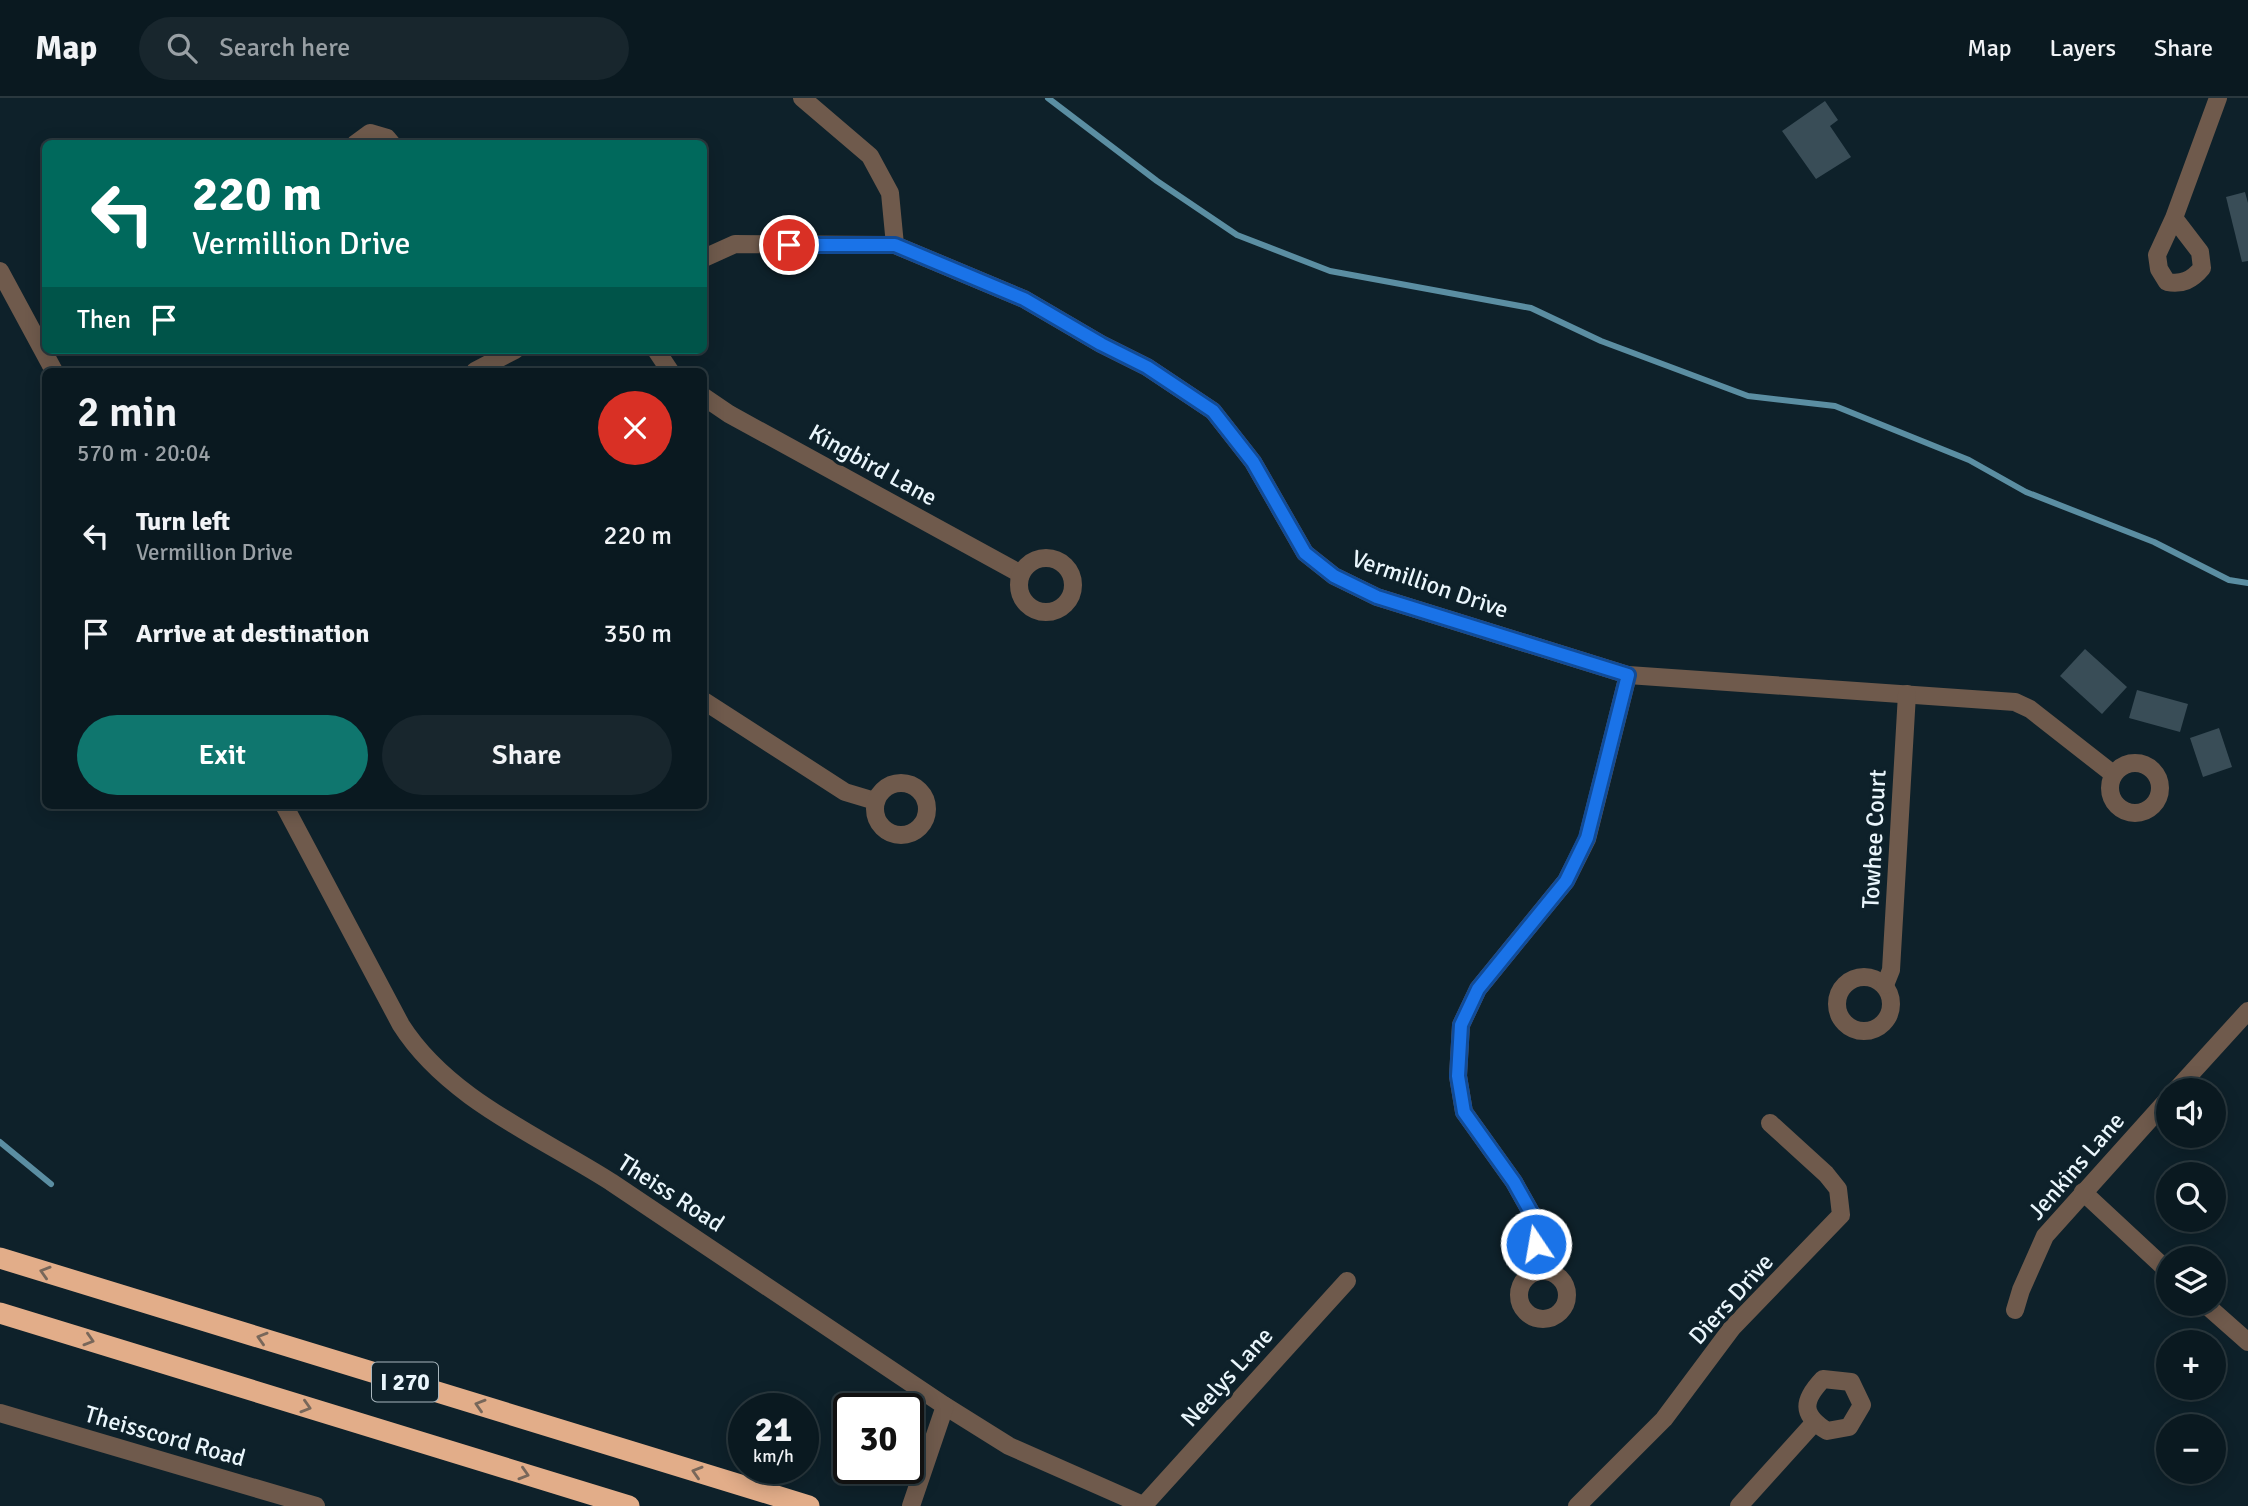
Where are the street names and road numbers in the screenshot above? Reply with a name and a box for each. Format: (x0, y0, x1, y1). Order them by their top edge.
street label: Kingbird Lane (804, 417, 942, 513)
street label: Vermillion Drive (1348, 543, 1512, 625)
street label: Towhee Court (1855, 769, 1893, 909)
street label: Jenkins Lane (2021, 1106, 2131, 1226)
street label: Theiss Road (612, 1147, 730, 1239)
street label: Diers Drive (1682, 1247, 1780, 1351)
street label: Neelys Lane (1174, 1321, 1280, 1433)
road number: I 270 (372, 1362, 438, 1401)
street label: Theisscord Road (81, 1399, 249, 1473)

